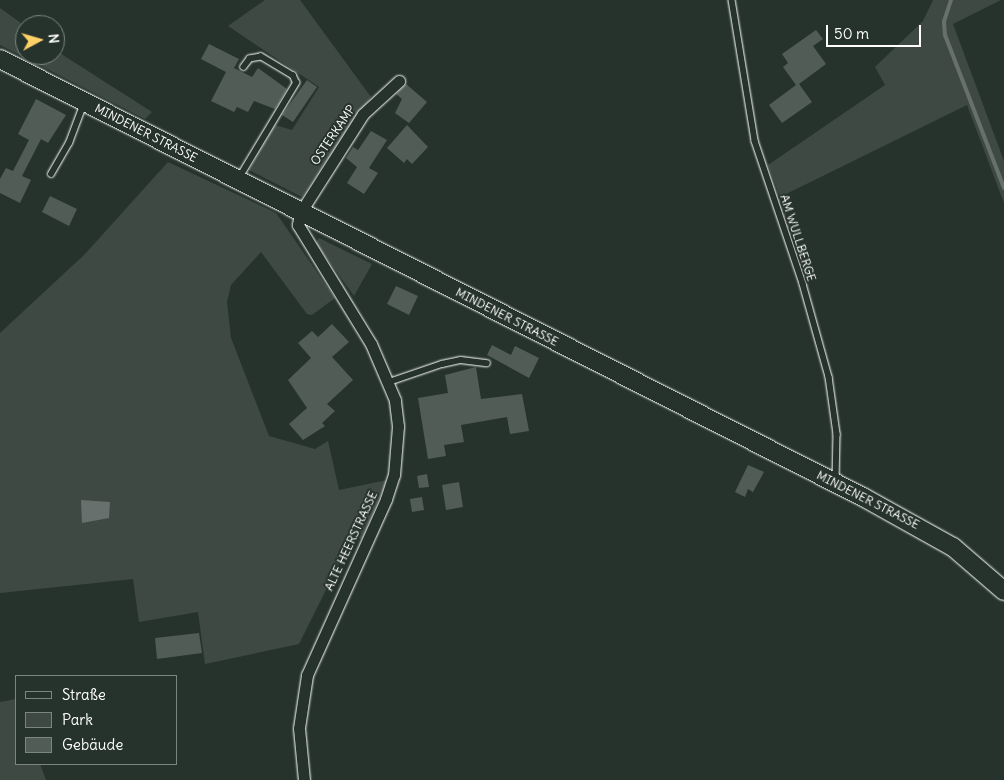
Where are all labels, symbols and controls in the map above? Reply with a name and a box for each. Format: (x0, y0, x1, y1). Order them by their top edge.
north arrow (15, 15, 65, 65)
scale bar (829, 15, 924, 47)
text: 50 m (834, 24, 869, 43)
text: N (44, 33, 63, 44)
street label: MINDENER STRASSE (92, 101, 200, 165)
street label: OSTERKAMP (308, 102, 358, 168)
street label: AM WULLBERGE (777, 193, 819, 283)
street label: MINDENER STRASSE (453, 285, 561, 349)
street label: MINDENER STRASSE (814, 468, 922, 532)
street label: ALTE HEERSTRASSE (322, 489, 380, 593)
legend (15, 675, 178, 765)
text: Straße (62, 685, 106, 704)
text: Park (62, 710, 93, 729)
text: Gebäude (62, 735, 123, 754)

